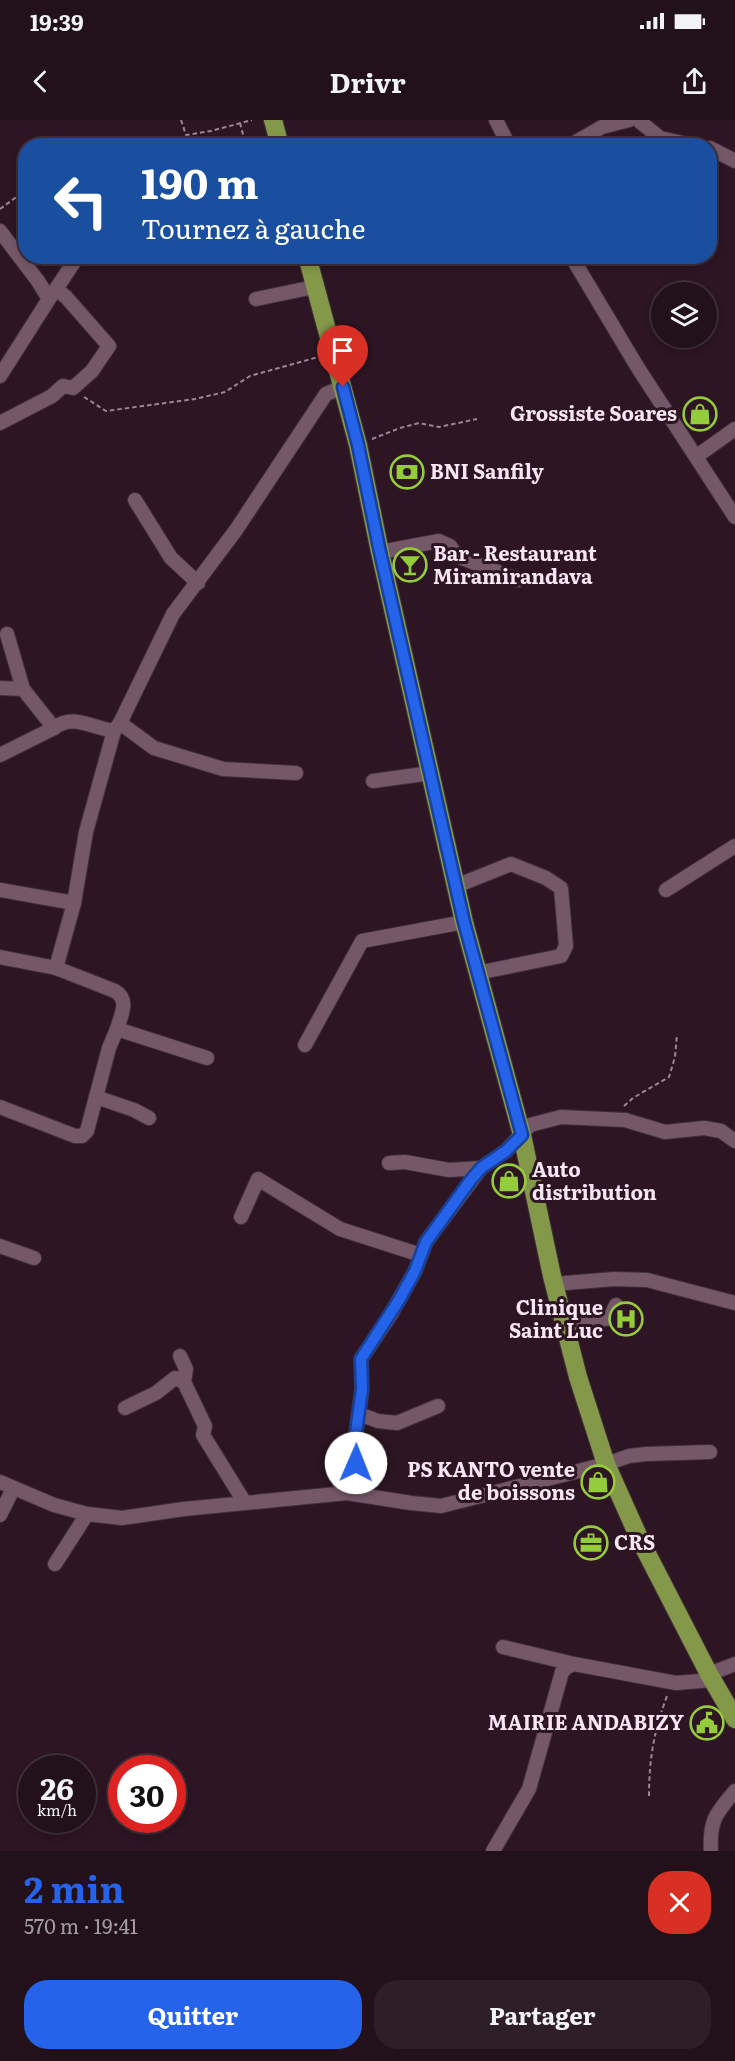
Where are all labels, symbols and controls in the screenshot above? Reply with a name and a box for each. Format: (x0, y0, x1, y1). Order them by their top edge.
text: 19:39 (30, 5, 84, 38)
text: Drivr (329, 61, 406, 101)
icon: back (24, 65, 57, 98)
icon: share (678, 65, 711, 98)
text: 190 m (141, 150, 259, 212)
icon: left (42, 162, 120, 240)
text: Tournez à gauche (141, 207, 365, 247)
map controls (651, 282, 717, 348)
button: layers (651, 282, 717, 348)
pin (317, 325, 368, 387)
icon: arrive (326, 334, 359, 367)
shop icon: Grossiste Soares (682, 396, 718, 432)
place label: Grossiste Soares (510, 397, 677, 427)
bank icon: BNI Sanfily (389, 454, 425, 490)
place label: BNI Sanfily (430, 455, 544, 485)
place label: Bar - Restaurant Miramirandava (433, 537, 597, 590)
bar icon: Bar - Restaurant Miramirandava (392, 547, 428, 583)
place label: Auto distribution (532, 1153, 657, 1206)
shop icon: Auto distribution (491, 1163, 527, 1199)
place label: Clinique Saint Luc (509, 1291, 603, 1344)
hospital icon: Clinique Saint Luc (608, 1301, 644, 1337)
position arrow (324, 1431, 388, 1495)
place label: PS KANTO vente de boissons (407, 1453, 575, 1506)
shop icon: PS KANTO vente de boissons (580, 1464, 616, 1500)
office icon: CRS (573, 1525, 609, 1561)
place label: CRS (614, 1526, 655, 1556)
public building icon: MAIRIE ANDABIZY (689, 1705, 725, 1741)
place label: MAIRIE ANDABIZY (488, 1706, 684, 1736)
speed limit sign: 30 (108, 1755, 186, 1833)
text: 26 (40, 1765, 74, 1809)
text: km/h (37, 1798, 77, 1821)
text: 2 min (24, 1861, 125, 1914)
button: close (648, 1871, 711, 1934)
text: 570 m · 19:41 (24, 1910, 138, 1940)
button: Quitter (24, 1980, 362, 2049)
button: Partager (374, 1980, 711, 2049)

